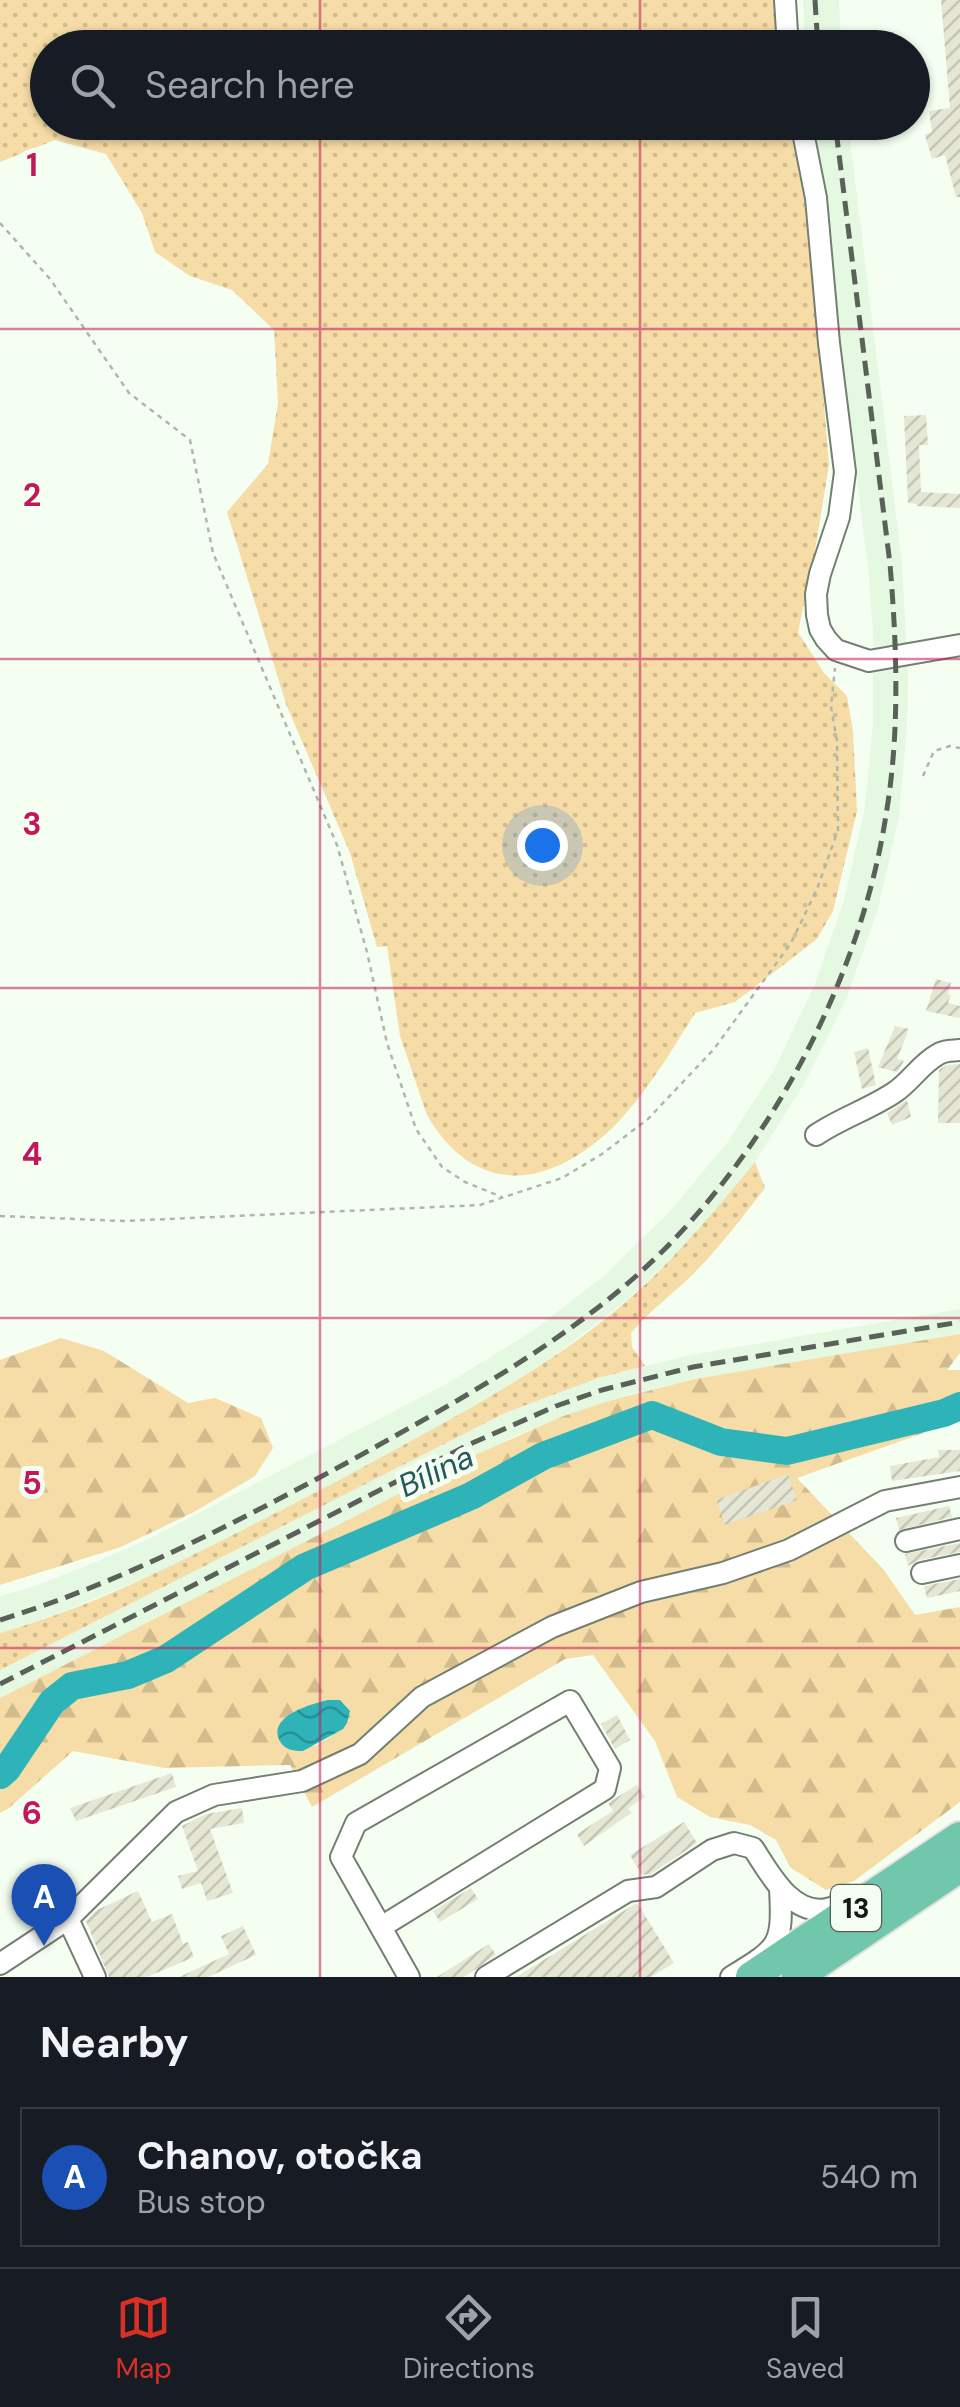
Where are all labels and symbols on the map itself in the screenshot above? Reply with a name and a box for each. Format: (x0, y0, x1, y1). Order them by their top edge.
text: 1 (26, 144, 38, 186)
text: 2 (23, 474, 41, 516)
text: 3 (22, 803, 42, 845)
your location (517, 820, 568, 871)
text: 4 (22, 1133, 42, 1175)
water label: Bílina (391, 1435, 481, 1507)
text: 5 (22, 1462, 42, 1504)
text: 6 (22, 1792, 42, 1834)
pin: A (12, 1864, 76, 1946)
road number: 13 (831, 1885, 881, 1931)

